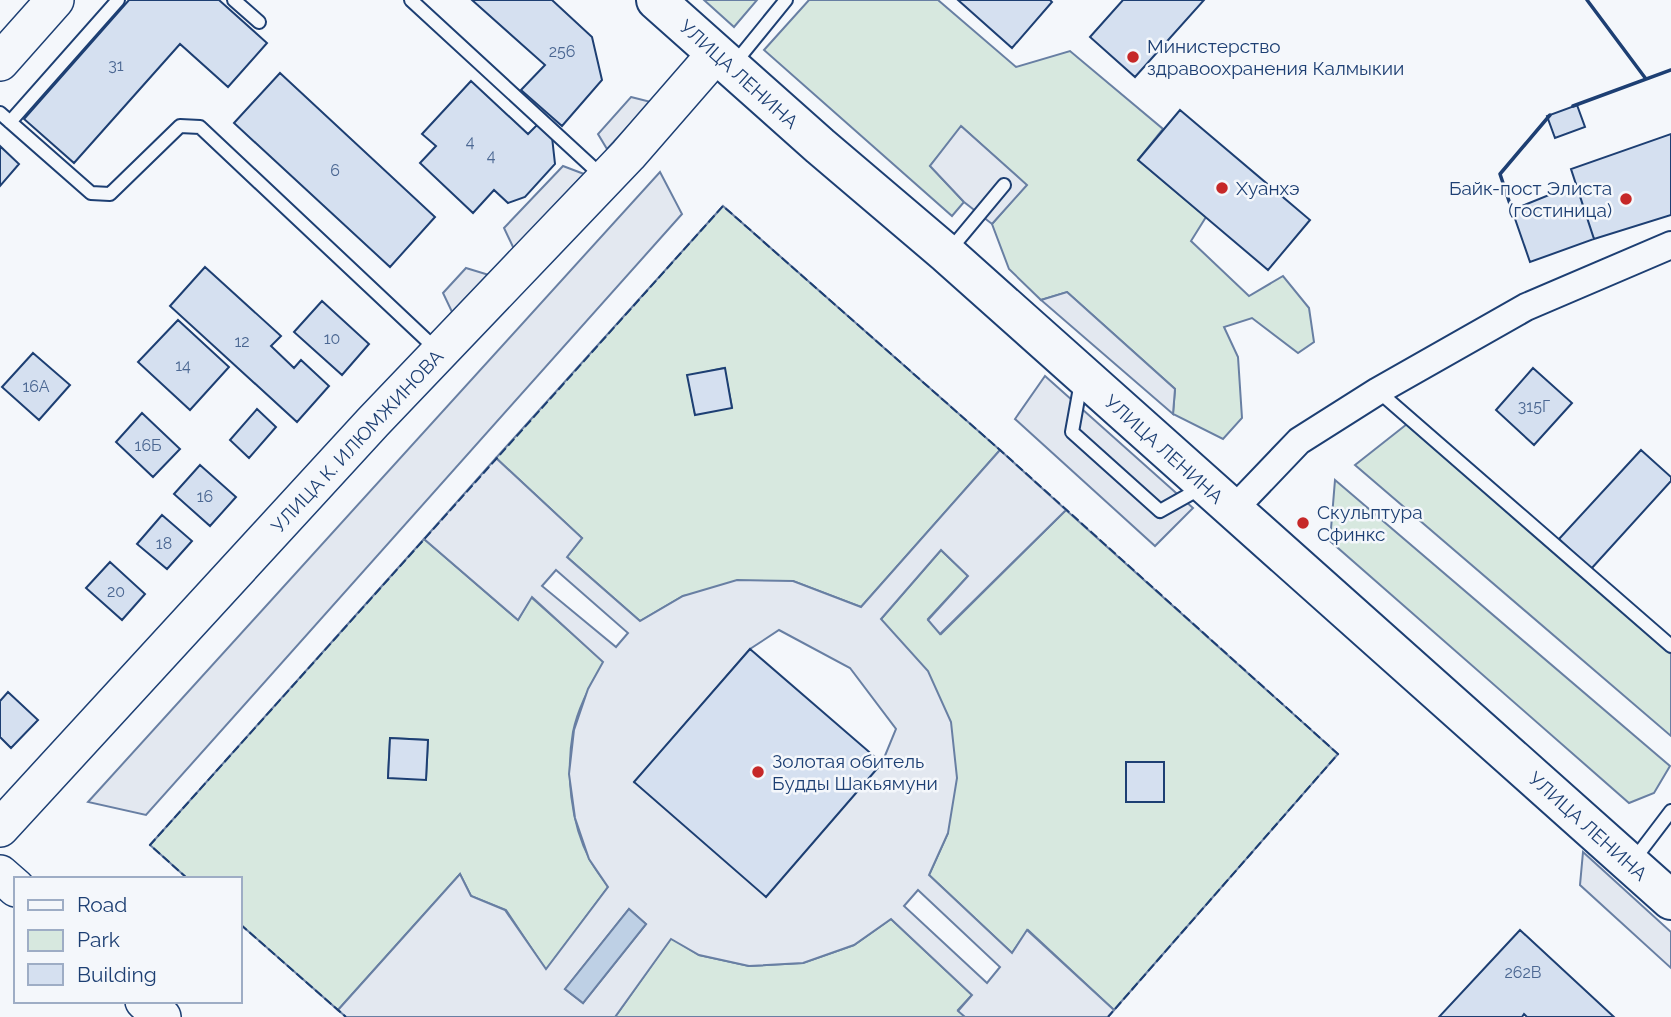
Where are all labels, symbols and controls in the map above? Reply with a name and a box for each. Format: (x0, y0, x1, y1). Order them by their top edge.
street label: УЛИЦА ЛЕНИНА (675, 15, 803, 133)
place label: Министерство здравоохранения Калмыкии (1147, 35, 1404, 79)
house number: 256 (549, 42, 575, 61)
marker: Министерство здравоохранения Калмыкии (1125, 49, 1141, 65)
house number: 31 (108, 56, 124, 75)
house number: 4 (466, 132, 475, 151)
house number: 4 (487, 146, 496, 165)
house number: 6 (330, 161, 340, 180)
place label: Хуанхэ (1236, 177, 1300, 199)
place label: Байк-пост Элиста (гостиница) (1449, 177, 1612, 221)
marker: Хуанхэ (1214, 180, 1230, 196)
marker: Байк-пост Элиста (гостиница) (1618, 191, 1634, 207)
house number: 10 (324, 329, 340, 348)
house number: 12 (234, 332, 250, 351)
street label: УЛИЦА К. ИЛЮМЖИНОВА (267, 345, 448, 537)
house number: 14 (175, 356, 191, 375)
house number: 16А (22, 377, 50, 396)
street label: УЛИЦА ЛЕНИНА (1100, 390, 1228, 508)
house number: 315Г (1518, 397, 1550, 416)
house number: 16Б (135, 436, 161, 455)
house number: 16 (197, 487, 213, 506)
place label: Скульптура Сфинкс (1317, 501, 1423, 545)
marker: Скульптура Сфинкс (1295, 515, 1311, 531)
house number: 18 (156, 534, 172, 553)
house number: 20 (107, 582, 125, 601)
place label: Золотая обитель Будды Шакьямуни (772, 750, 938, 794)
marker: Золотая обитель Будды Шакьямуни (750, 764, 766, 780)
street label: УЛИЦА ЛЕНИНА (1524, 767, 1652, 885)
legend (14, 877, 242, 1003)
text: Road (77, 892, 127, 917)
text: Park (77, 927, 120, 952)
text: Building (77, 962, 157, 987)
house number: 262В (1505, 963, 1541, 982)

